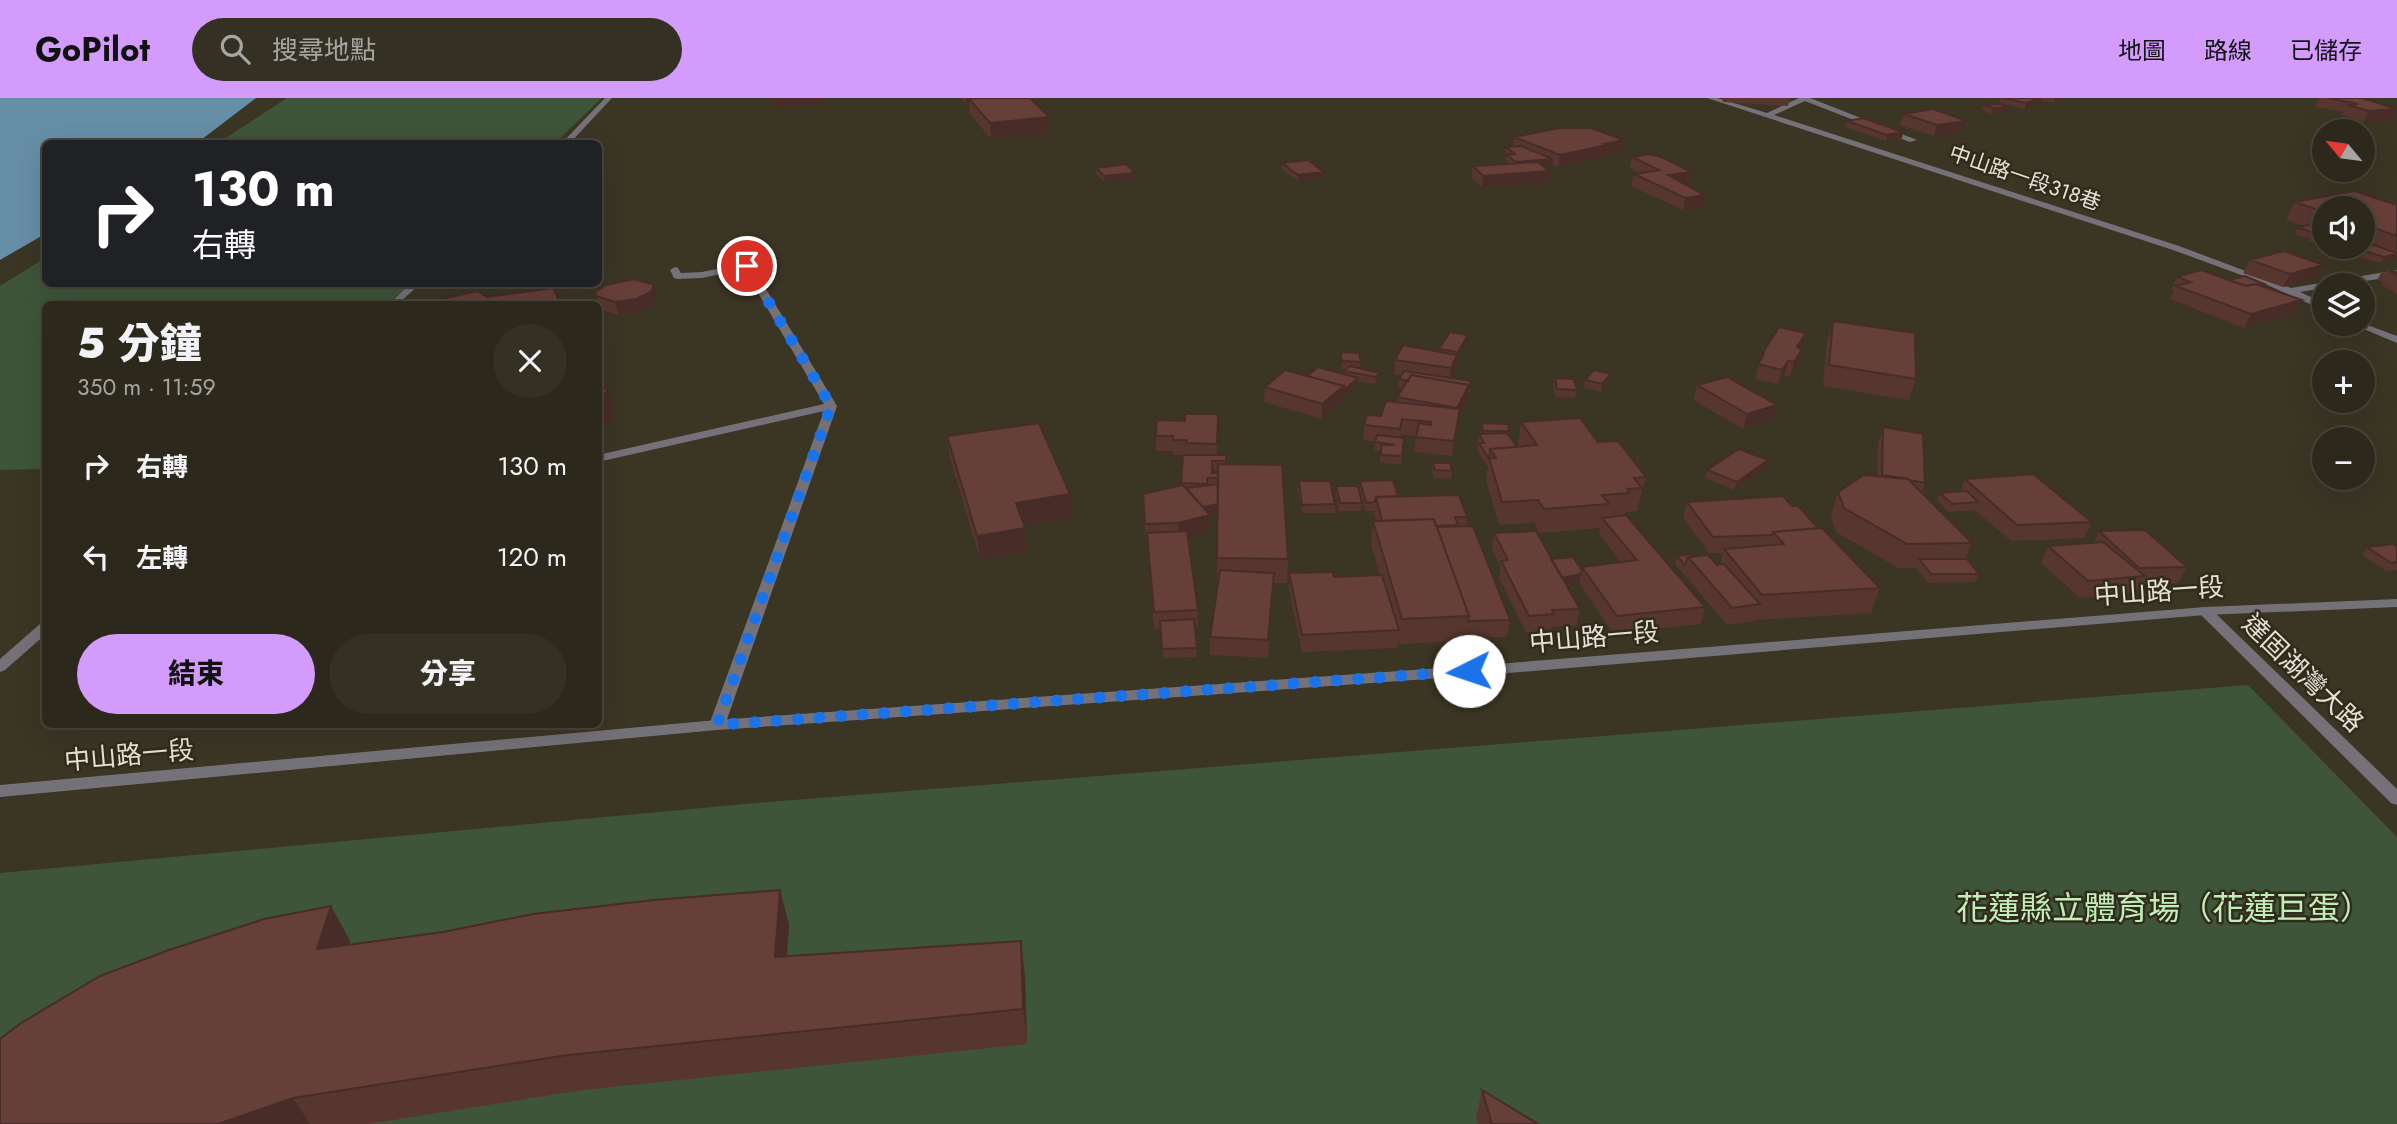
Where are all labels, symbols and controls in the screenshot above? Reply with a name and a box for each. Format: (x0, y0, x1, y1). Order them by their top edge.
search box (192, 18, 682, 81)
text: GoPilot (35, 26, 150, 73)
icon: search (216, 30, 254, 68)
text: 搜尋地點 (272, 31, 376, 69)
text: 地圖 (2118, 33, 2166, 68)
text: 路線 (2204, 33, 2252, 68)
text: 已儲存 (2290, 33, 2362, 68)
north arrow (2312, 119, 2375, 182)
map controls (2312, 119, 2375, 490)
street label: 中山路一段318巷 (1945, 138, 2105, 218)
text: 130 m (192, 154, 335, 224)
icon: right (77, 168, 168, 259)
button: sound (2312, 196, 2375, 259)
text: 右轉 (192, 222, 256, 268)
pin (717, 236, 777, 296)
icon: arrive (728, 247, 766, 285)
button: layers (2312, 273, 2375, 336)
text: 5 分鐘 (77, 313, 202, 374)
button: close (493, 324, 567, 398)
button: + (2312, 350, 2375, 413)
text: 350 m · 11:59 (77, 370, 216, 404)
button: − (2312, 427, 2375, 490)
icon: right (77, 447, 115, 485)
text: 130 m (497, 447, 567, 485)
text: 右轉 (136, 448, 188, 486)
icon: left (77, 538, 115, 576)
text: 120 m (497, 538, 567, 576)
text: 左轉 (136, 539, 188, 577)
street label: 中山路一段 (2093, 568, 2225, 614)
street label: 達固湖灣大路 (2234, 605, 2372, 741)
street label: 中山路一段 (1528, 612, 1660, 662)
button: 結束 (77, 634, 315, 714)
button: 分享 (329, 634, 567, 714)
position arrow (1432, 634, 1506, 708)
street label: 中山路一段 (63, 730, 195, 780)
park label: 花蓮縣立體育場（花蓮巨蛋） (1956, 885, 2372, 931)

